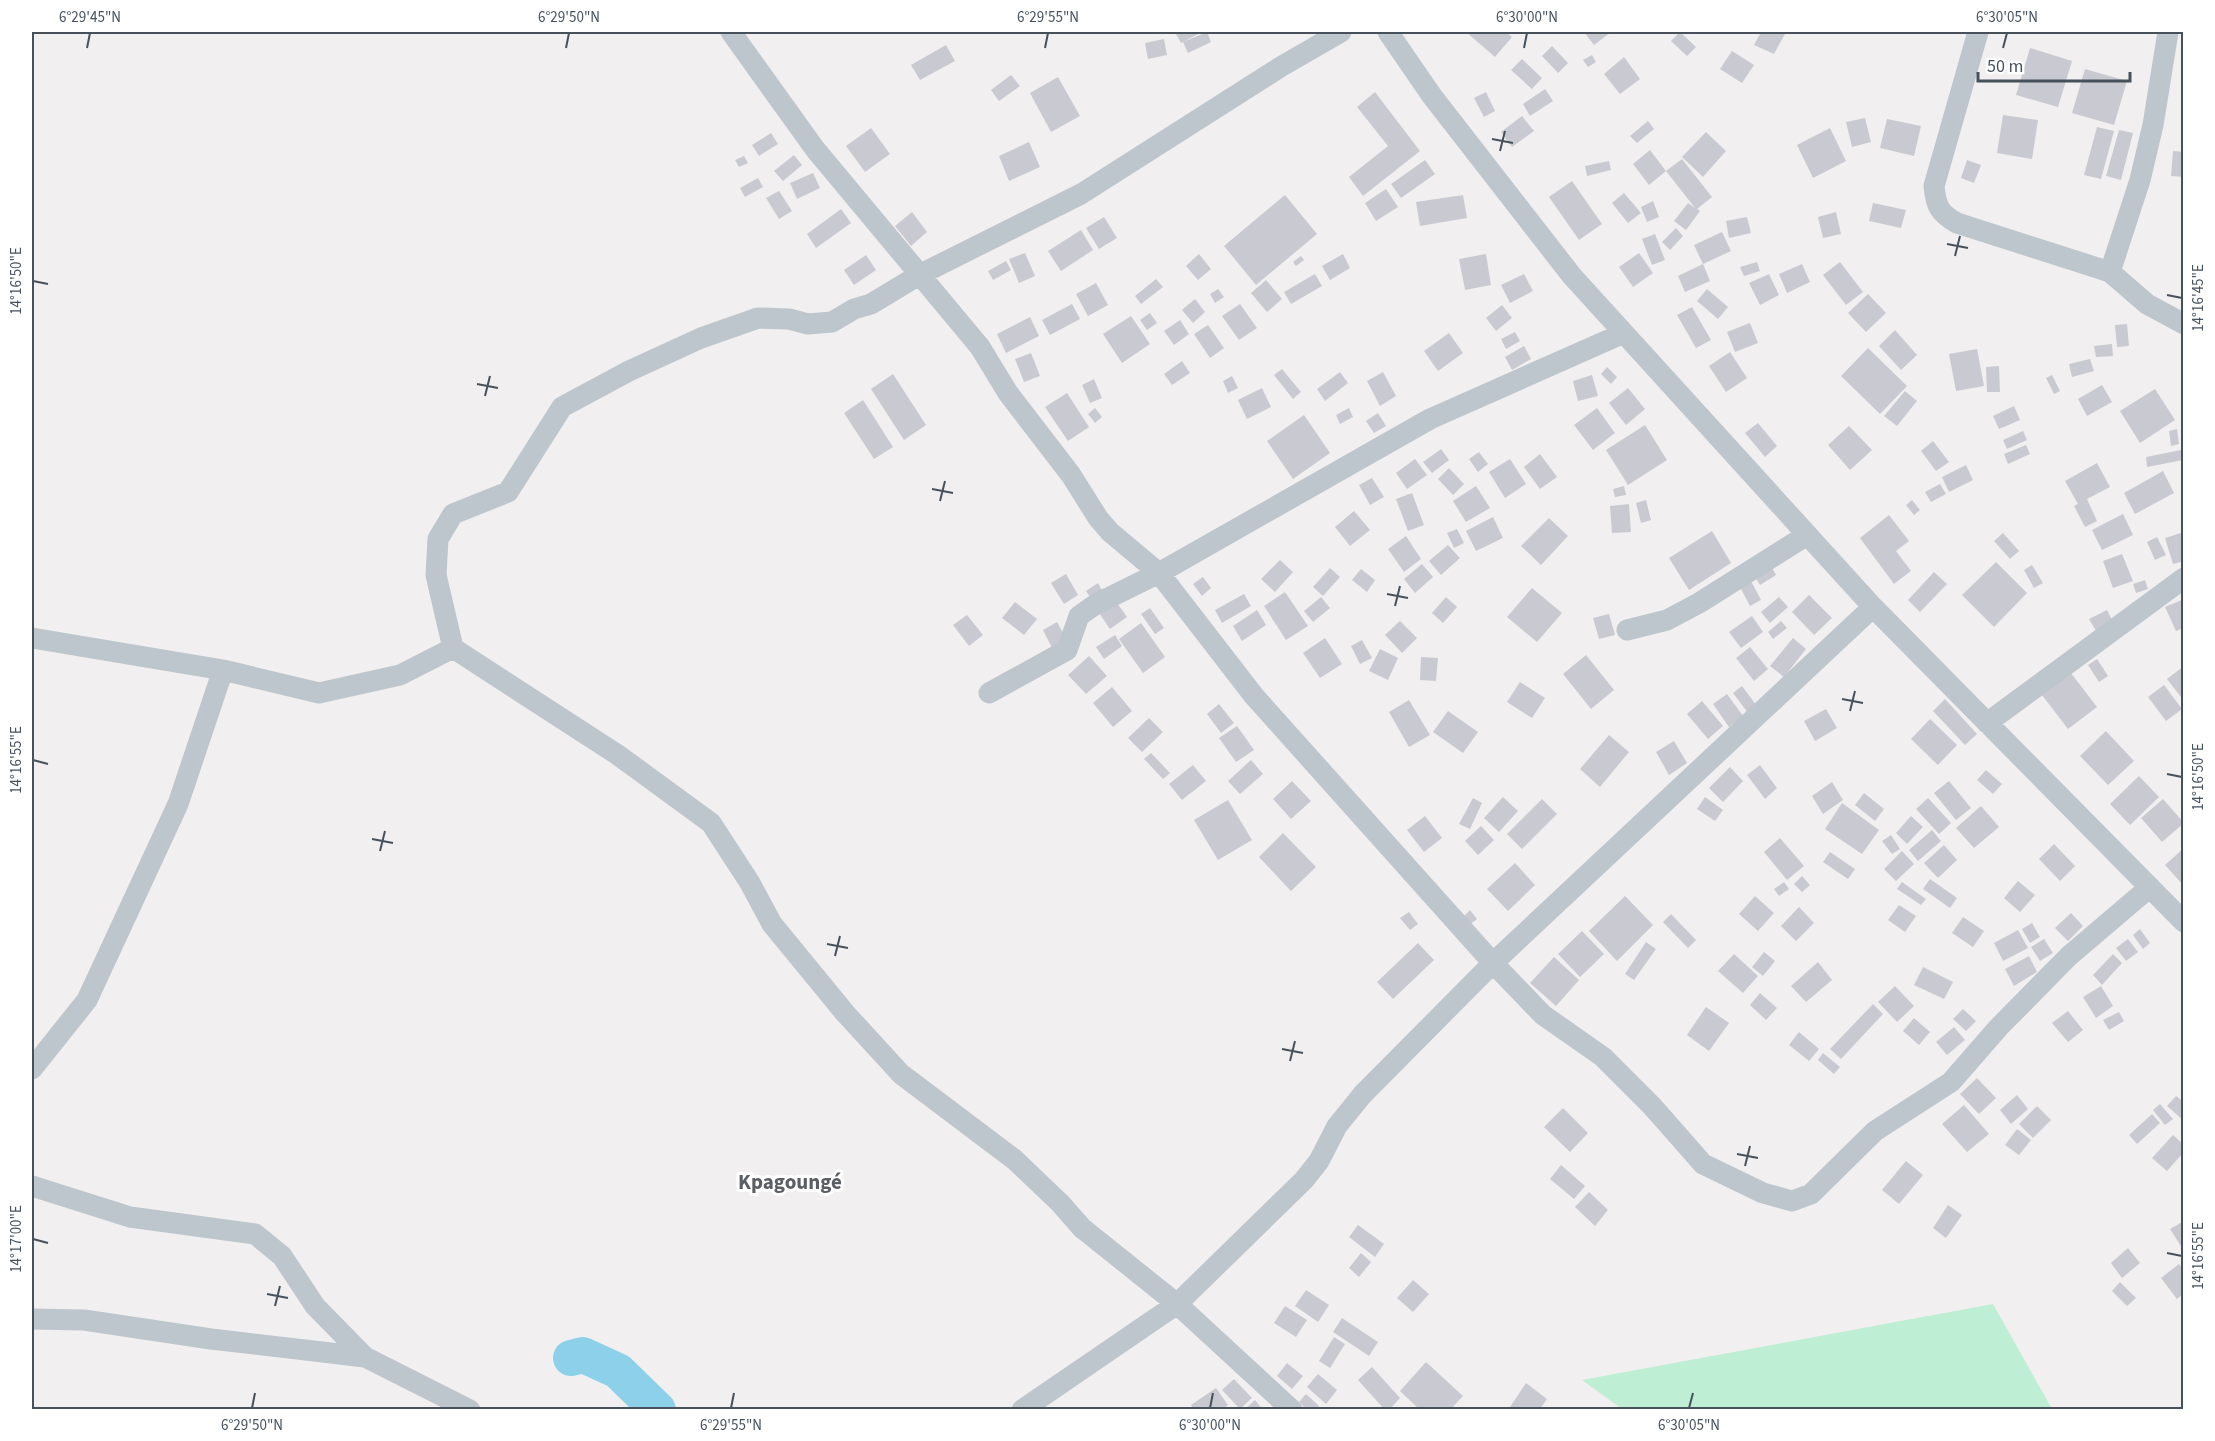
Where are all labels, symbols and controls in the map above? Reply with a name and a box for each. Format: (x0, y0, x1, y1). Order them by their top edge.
text: 6°29'45"N (59, 7, 121, 28)
text: 6°29'50"N (538, 7, 600, 28)
text: 6°29'55"N (1017, 7, 1079, 28)
text: 6°30'00"N (1496, 7, 1558, 28)
text: 6°30'05"N (1976, 7, 2038, 28)
scale bar (1978, 45, 2130, 83)
text: 50 m (1987, 54, 2023, 79)
text: 14°16'50"E (6, 247, 27, 315)
text: 14°16'45"E (2188, 264, 2209, 332)
text: 14°16'55"E (6, 726, 27, 794)
text: 14°16'50"E (2188, 743, 2209, 811)
district label: Kpagoungé (738, 1167, 842, 1197)
text: 14°17'00"E (6, 1205, 27, 1273)
text: 14°16'55"E (2188, 1222, 2209, 1290)
text: 6°29'50"N (221, 1415, 283, 1436)
text: 6°29'55"N (700, 1415, 762, 1436)
text: 6°30'00"N (1179, 1415, 1241, 1436)
text: 6°30'05"N (1658, 1415, 1720, 1436)

